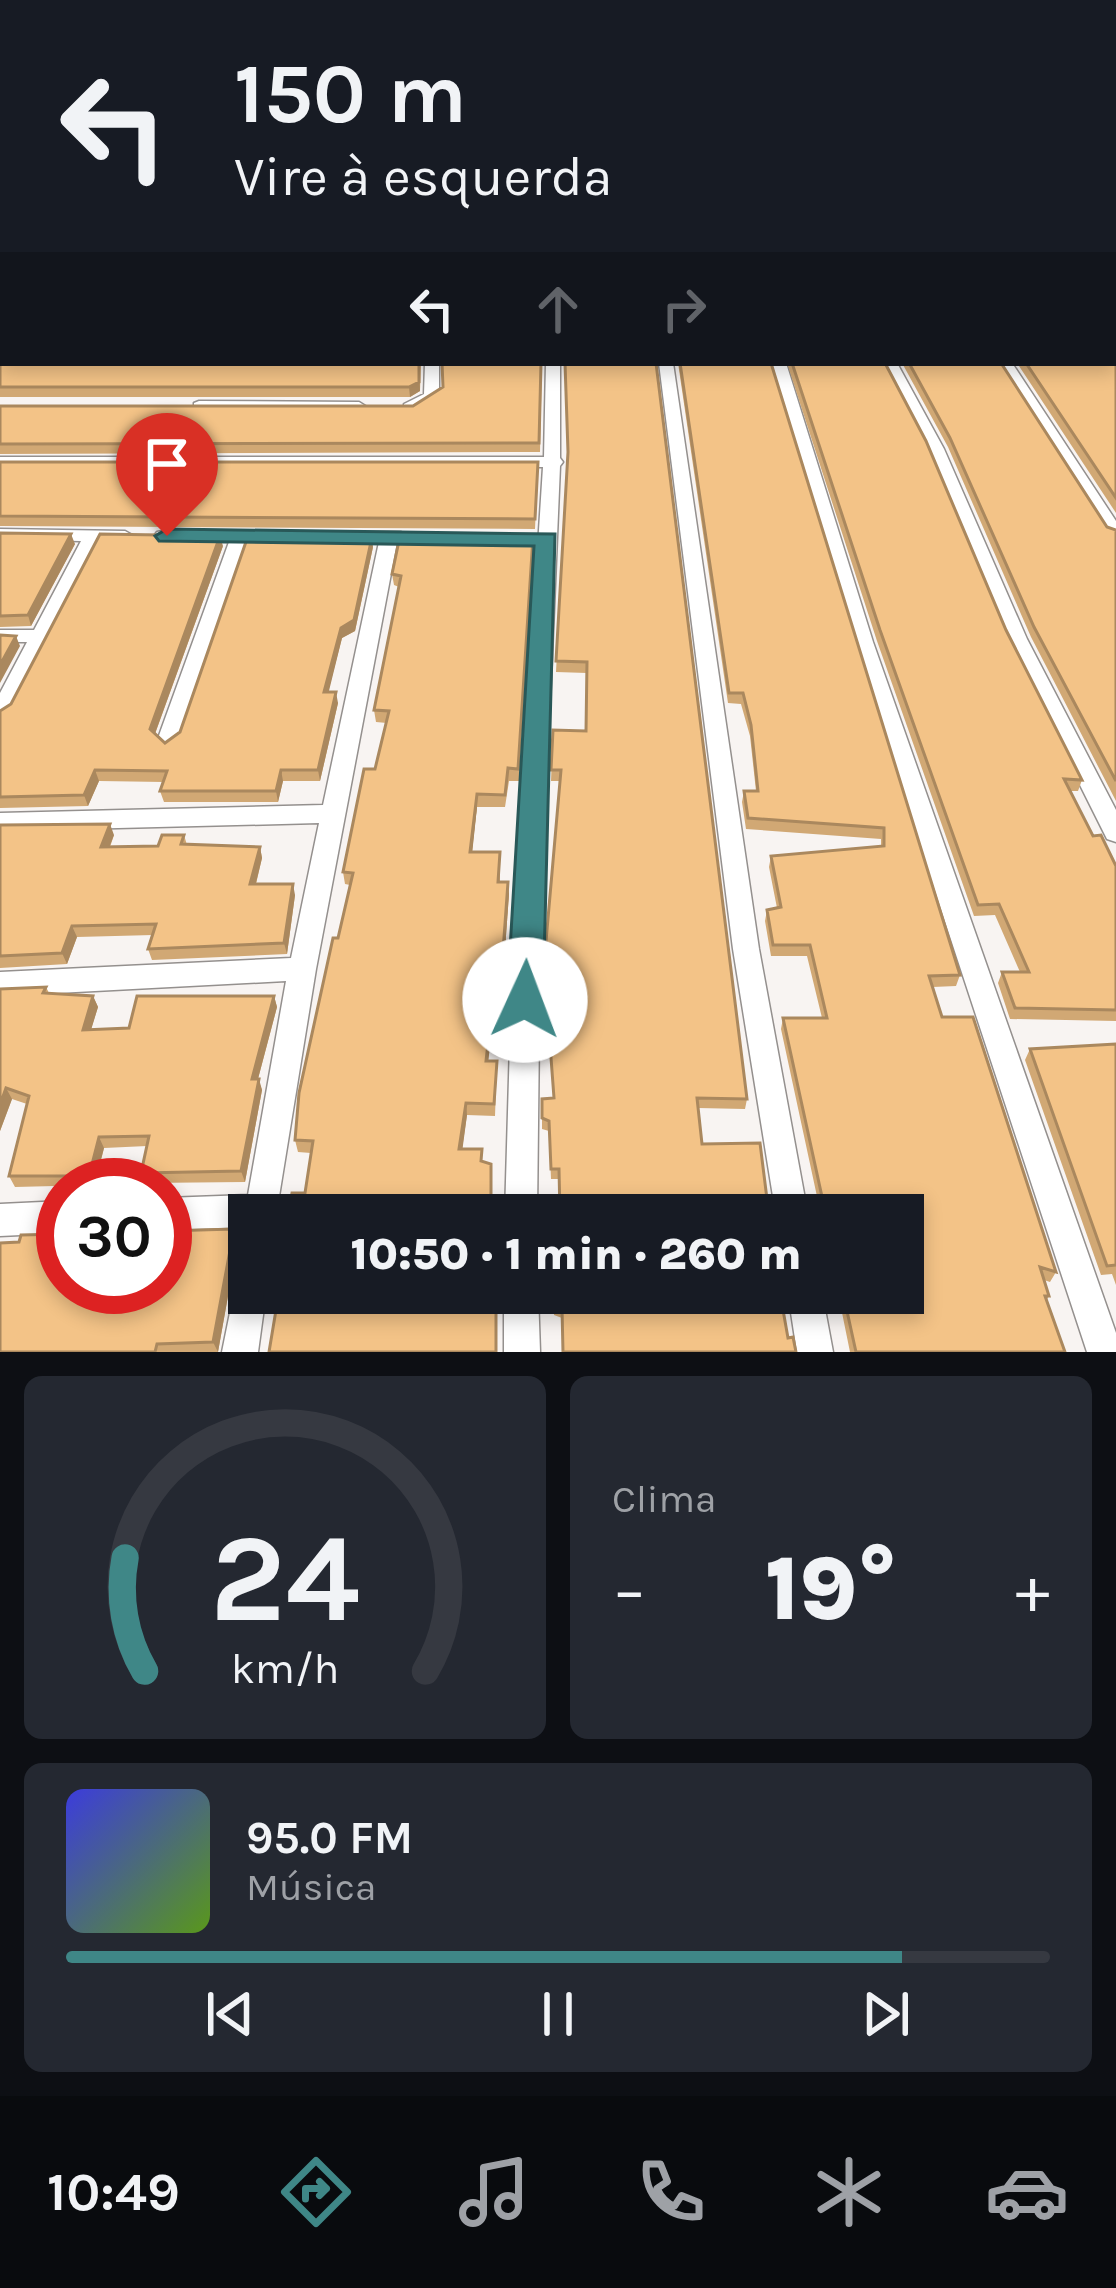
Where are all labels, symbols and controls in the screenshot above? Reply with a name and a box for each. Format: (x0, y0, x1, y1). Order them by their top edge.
text: 150 m (234, 45, 467, 143)
icon: left (36, 48, 192, 204)
text: Vire à esquerda (234, 145, 612, 209)
icon: left (399, 276, 465, 342)
icon: ahead (525, 276, 591, 342)
icon: right (651, 276, 717, 342)
pin (116, 413, 218, 536)
icon: arrive (134, 431, 200, 497)
position arrow (462, 937, 588, 1063)
speed limit sign: 30 (36, 1158, 192, 1314)
text: 10:50 · 1 min · 260 m (350, 1228, 802, 1280)
text: Clima (612, 1476, 716, 1522)
text: 24 (210, 1506, 360, 1651)
text: 19° (765, 1536, 897, 1642)
text: − (612, 1551, 647, 1629)
text: + (1015, 1551, 1050, 1629)
text: km/h (231, 1643, 339, 1693)
text: 95.0 FM (246, 1812, 413, 1864)
text: Música (246, 1864, 376, 1910)
icon: previous (197, 1981, 263, 2047)
icon: pause (525, 1981, 591, 2047)
icon: next (853, 1981, 919, 2047)
icon: directions (274, 2150, 358, 2234)
icon: music (452, 2150, 536, 2234)
icon: phone (629, 2150, 713, 2234)
icon: climate (807, 2150, 891, 2234)
icon: car (985, 2150, 1069, 2234)
text: 10:49 (47, 2160, 180, 2224)

